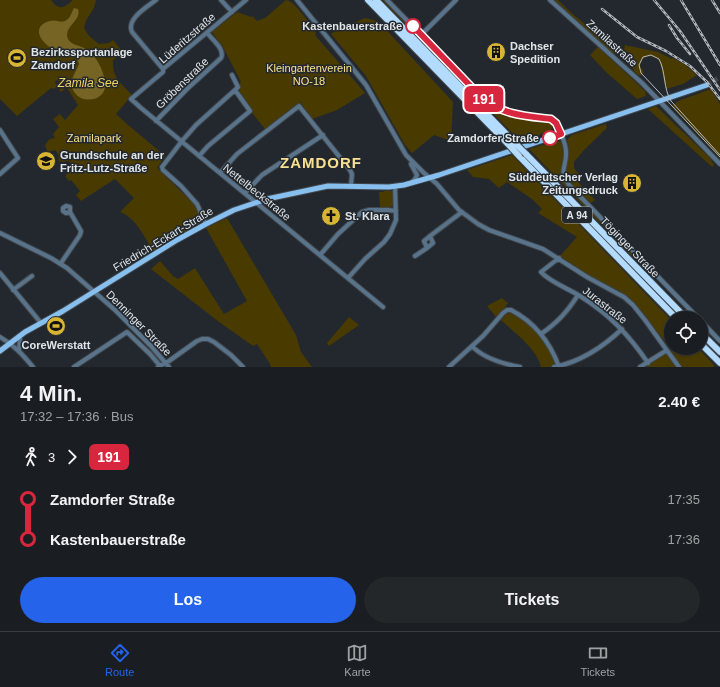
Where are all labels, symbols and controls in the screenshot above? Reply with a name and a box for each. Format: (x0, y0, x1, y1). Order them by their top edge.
street label: Lüderitzstraße (157, 10, 217, 66)
street label: Zamilastraße (584, 17, 640, 69)
marker: Kastenbauerstraße (405, 18, 421, 34)
place label: Kastenbauerstraße (302, 20, 402, 32)
place label: Dachser Spedition (510, 40, 560, 65)
building icon: Dachser Spedition (485, 41, 507, 63)
place label: Bezirkssportanlage Zamdorf (31, 46, 132, 71)
sports icon: Bezirkssportanlage Zamdorf (6, 47, 28, 69)
street label: Gröbenstraße (153, 55, 211, 111)
park label: Kleingartenverein NO-18 (266, 62, 352, 87)
water label: Zamila See (57, 76, 119, 90)
line badge: 191 (461, 86, 507, 112)
text: 191 (472, 91, 496, 107)
marker: Zamdorfer Straße (542, 130, 558, 146)
park label: Zamilapark (67, 132, 122, 144)
place label: Zamdorfer Straße (447, 132, 539, 144)
place label: Grundschule an der Fritz-Lutz-Straße (60, 149, 165, 174)
school or university icon: Grundschule an der Fritz-Lutz-Straße (35, 150, 57, 172)
district label: ZAMDORF (280, 154, 362, 171)
street label: Nettelbeckstraße (221, 161, 293, 223)
place label: Süddeutscher Verlag Zeitungsdruck (509, 171, 619, 196)
building icon: Süddeutscher Verlag Zeitungsdruck (621, 172, 643, 194)
street label: Friedrich-Eckart-Straße (111, 204, 215, 274)
church icon: St. Klara (320, 205, 342, 227)
road number: A 94 (562, 207, 592, 223)
place label: St. Klara (345, 210, 391, 222)
street label: Töginger Straße (598, 214, 662, 280)
street label: Jurastraße (581, 284, 629, 326)
street label: Denninger Straße (104, 288, 174, 358)
map controls (664, 311, 708, 355)
button: locate (664, 311, 708, 355)
sports icon: CoreWerstatt (45, 315, 67, 337)
place label: CoreWerstatt (22, 339, 91, 351)
text: 4 Min. (20, 381, 82, 406)
text: 2.40 € (658, 393, 700, 410)
text: 17:32 – 17:36 · Bus (20, 409, 133, 424)
icon: walk (20, 446, 42, 468)
icon: forward (61, 446, 83, 468)
text: 191 (97, 449, 121, 465)
text: 3 (48, 450, 55, 465)
text: Zamdorfer Straße (50, 491, 175, 508)
text: 17:35 (667, 492, 700, 507)
text: Kastenbauerstraße (50, 531, 186, 548)
text: 17:36 (667, 532, 700, 547)
button: Los (20, 577, 356, 623)
button: Tickets (364, 577, 700, 623)
tab: Route (105, 642, 134, 678)
tab: Karte (344, 642, 371, 678)
tab: Tickets (581, 642, 615, 678)

